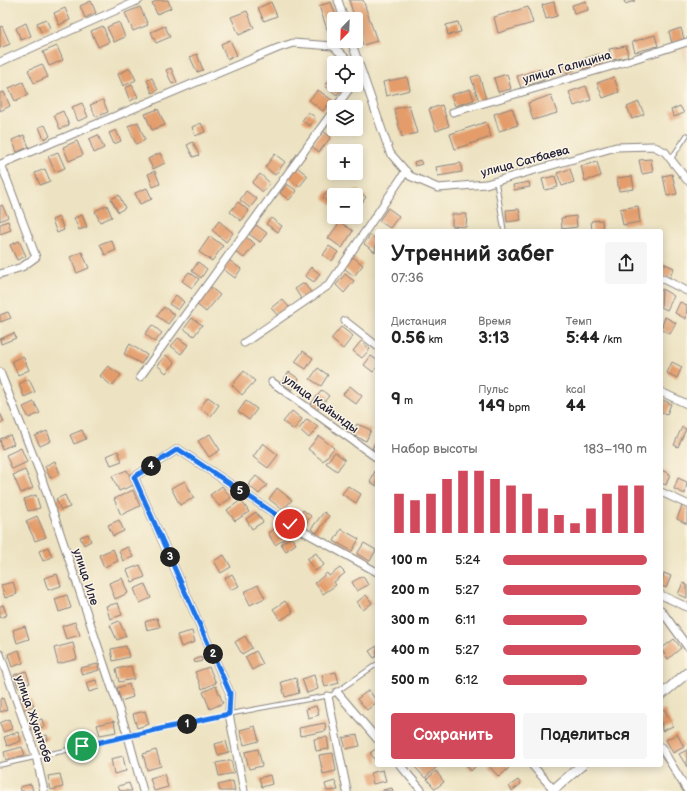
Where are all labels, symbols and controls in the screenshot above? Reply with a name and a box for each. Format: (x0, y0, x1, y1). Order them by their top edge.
north arrow (327, 12, 363, 48)
map controls (327, 12, 363, 224)
street label: улица Галицина (521, 48, 613, 87)
button: locate (327, 56, 363, 92)
button: layers (327, 100, 363, 136)
street label: улица Сатбаева (479, 142, 571, 180)
button: + (327, 144, 363, 180)
button: − (327, 188, 363, 224)
text: Утренний забег (391, 241, 554, 268)
button: share (605, 242, 647, 284)
text: 07:36 (391, 270, 424, 286)
text: Дистанция (391, 315, 447, 328)
text: Время (478, 315, 511, 328)
text: Темп (566, 315, 592, 328)
text: 0.56 (391, 328, 425, 348)
text: 3:13 (478, 328, 509, 348)
text: 5:44 (566, 328, 600, 348)
text: km (425, 333, 443, 346)
text: /km (600, 333, 622, 346)
street label: улица Кайынды (280, 372, 361, 437)
text: Пульс (478, 383, 509, 396)
text: kcal (566, 383, 585, 396)
text: 9 (391, 389, 401, 409)
text: m (401, 394, 413, 407)
text: 149 (478, 396, 505, 416)
text: 44 (566, 396, 586, 416)
text: bpm (505, 401, 530, 414)
text: Набор высоты (391, 441, 478, 457)
text: 183–190 m (583, 441, 647, 457)
pin: 4 (141, 456, 161, 476)
text: 4 (148, 459, 154, 472)
pin: 5 (230, 481, 250, 501)
text: 5 (237, 484, 243, 497)
pin (273, 507, 307, 541)
icon: check (279, 513, 301, 535)
street label: улица Иле (69, 547, 102, 608)
pin: 3 (160, 547, 180, 567)
text: 3 (167, 550, 173, 563)
text: 100 m (391, 552, 427, 568)
text: 5:24 (455, 552, 480, 568)
text: 200 m (391, 582, 429, 598)
text: 5:27 (455, 582, 479, 598)
text: 300 m (391, 612, 429, 628)
text: 6:11 (455, 612, 476, 628)
text: 400 m (391, 642, 429, 658)
text: 5:27 (455, 642, 479, 658)
pin: 2 (203, 644, 223, 664)
text: 2 (210, 647, 216, 660)
text: 500 m (391, 672, 429, 688)
text: 6:12 (455, 672, 478, 688)
street label: улица Жуантобе (12, 674, 56, 765)
button: Сохранить (391, 713, 515, 759)
button: Поделиться (523, 713, 647, 759)
pin: 1 (177, 714, 197, 734)
text: 1 (185, 717, 189, 730)
pin (65, 729, 99, 763)
icon: arrive (71, 735, 93, 757)

